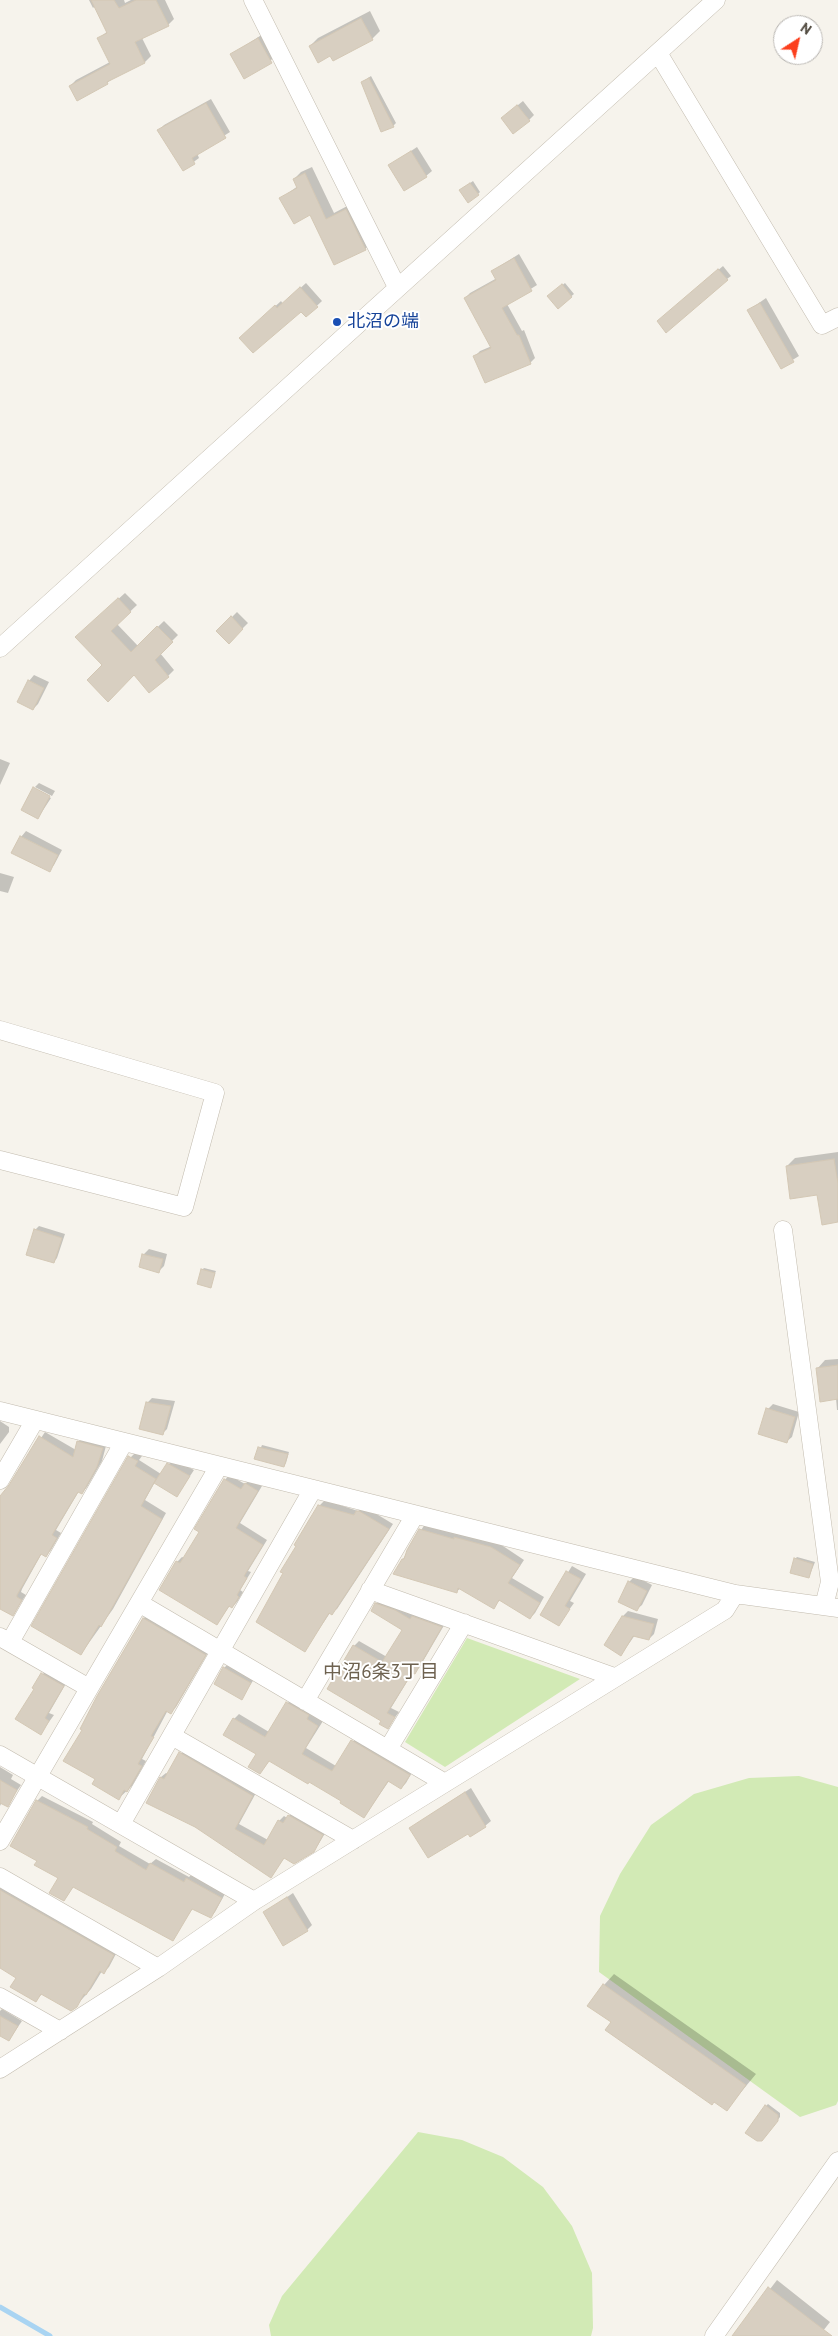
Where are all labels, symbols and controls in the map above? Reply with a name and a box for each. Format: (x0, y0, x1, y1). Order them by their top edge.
north arrow (773, 15, 823, 65)
text: N (797, 19, 815, 39)
place label: 北沼の端 (347, 311, 419, 333)
marker: 北沼の端 (331, 316, 343, 328)
district label: 中沼6条3丁目 (323, 1662, 439, 1684)

